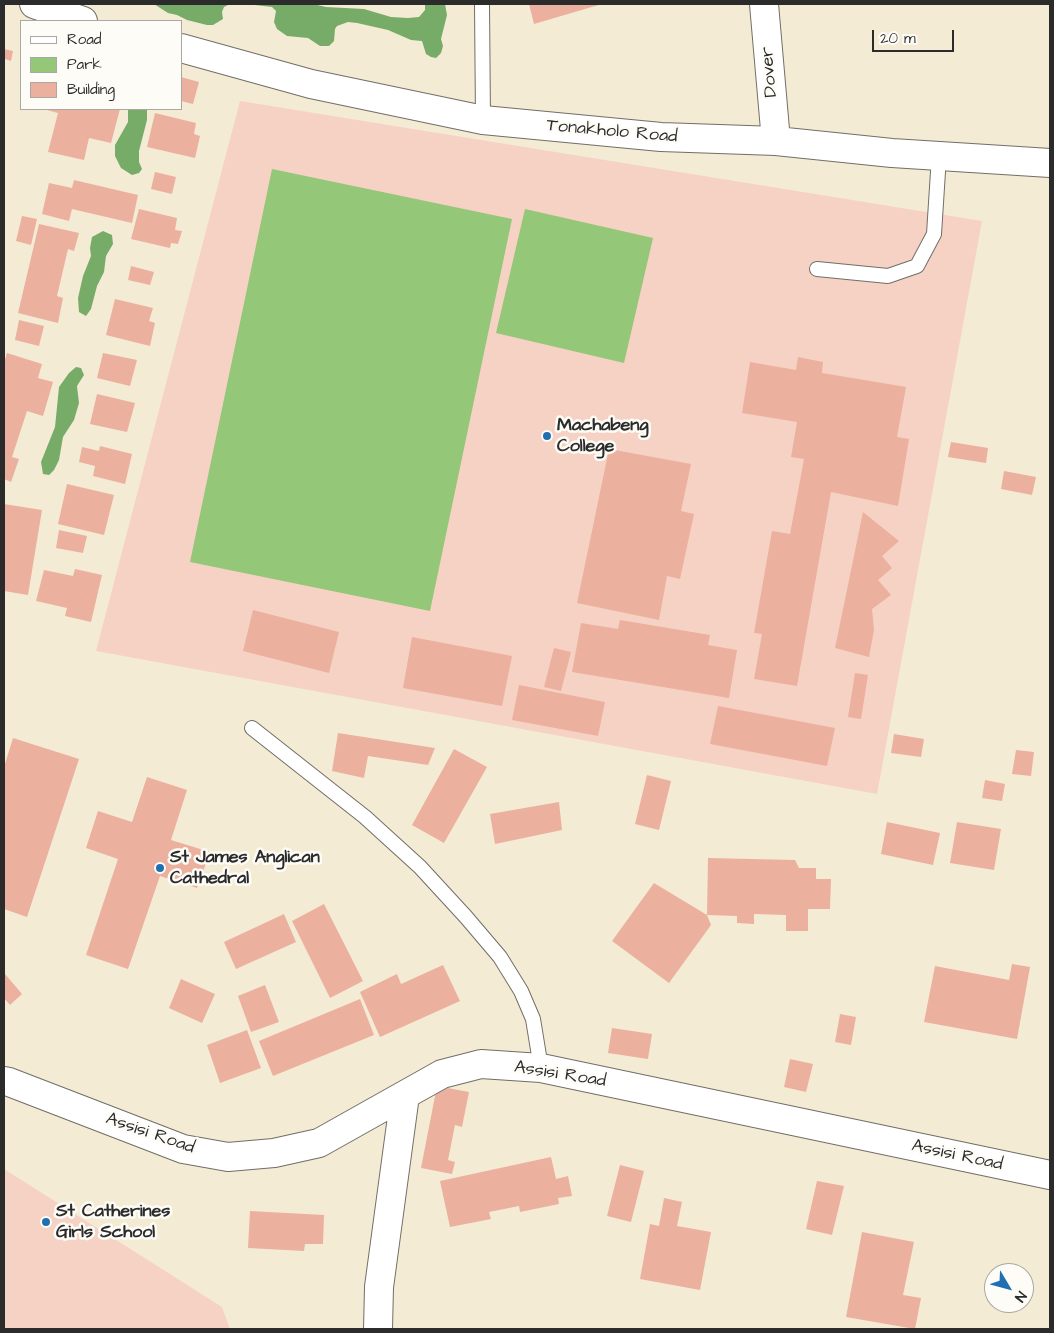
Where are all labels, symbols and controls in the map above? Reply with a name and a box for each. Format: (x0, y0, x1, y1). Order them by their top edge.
legend (20, 20, 182, 110)
scale bar (874, 20, 956, 52)
text: 20 m (880, 28, 916, 49)
text: Road (67, 29, 101, 50)
street label: Dover (757, 46, 783, 98)
text: Park (67, 54, 102, 75)
text: Building (67, 79, 115, 100)
street label: Tonakholo Road (546, 116, 678, 148)
place label: Machabeng College (557, 415, 649, 458)
marker: Machabeng College (541, 430, 553, 442)
place label: St James Anglican Cathedral (170, 847, 320, 890)
marker: St James Anglican Cathedral (154, 862, 166, 874)
street label: Assisi Road (513, 1057, 607, 1093)
street label: Assisi Road (103, 1109, 197, 1159)
street label: Assisi Road (909, 1136, 1005, 1176)
place label: St Catherines Girls School (56, 1201, 170, 1244)
marker: St Catherines Girls School (40, 1216, 52, 1228)
north arrow (984, 1263, 1034, 1313)
text: N (1010, 1287, 1031, 1306)

